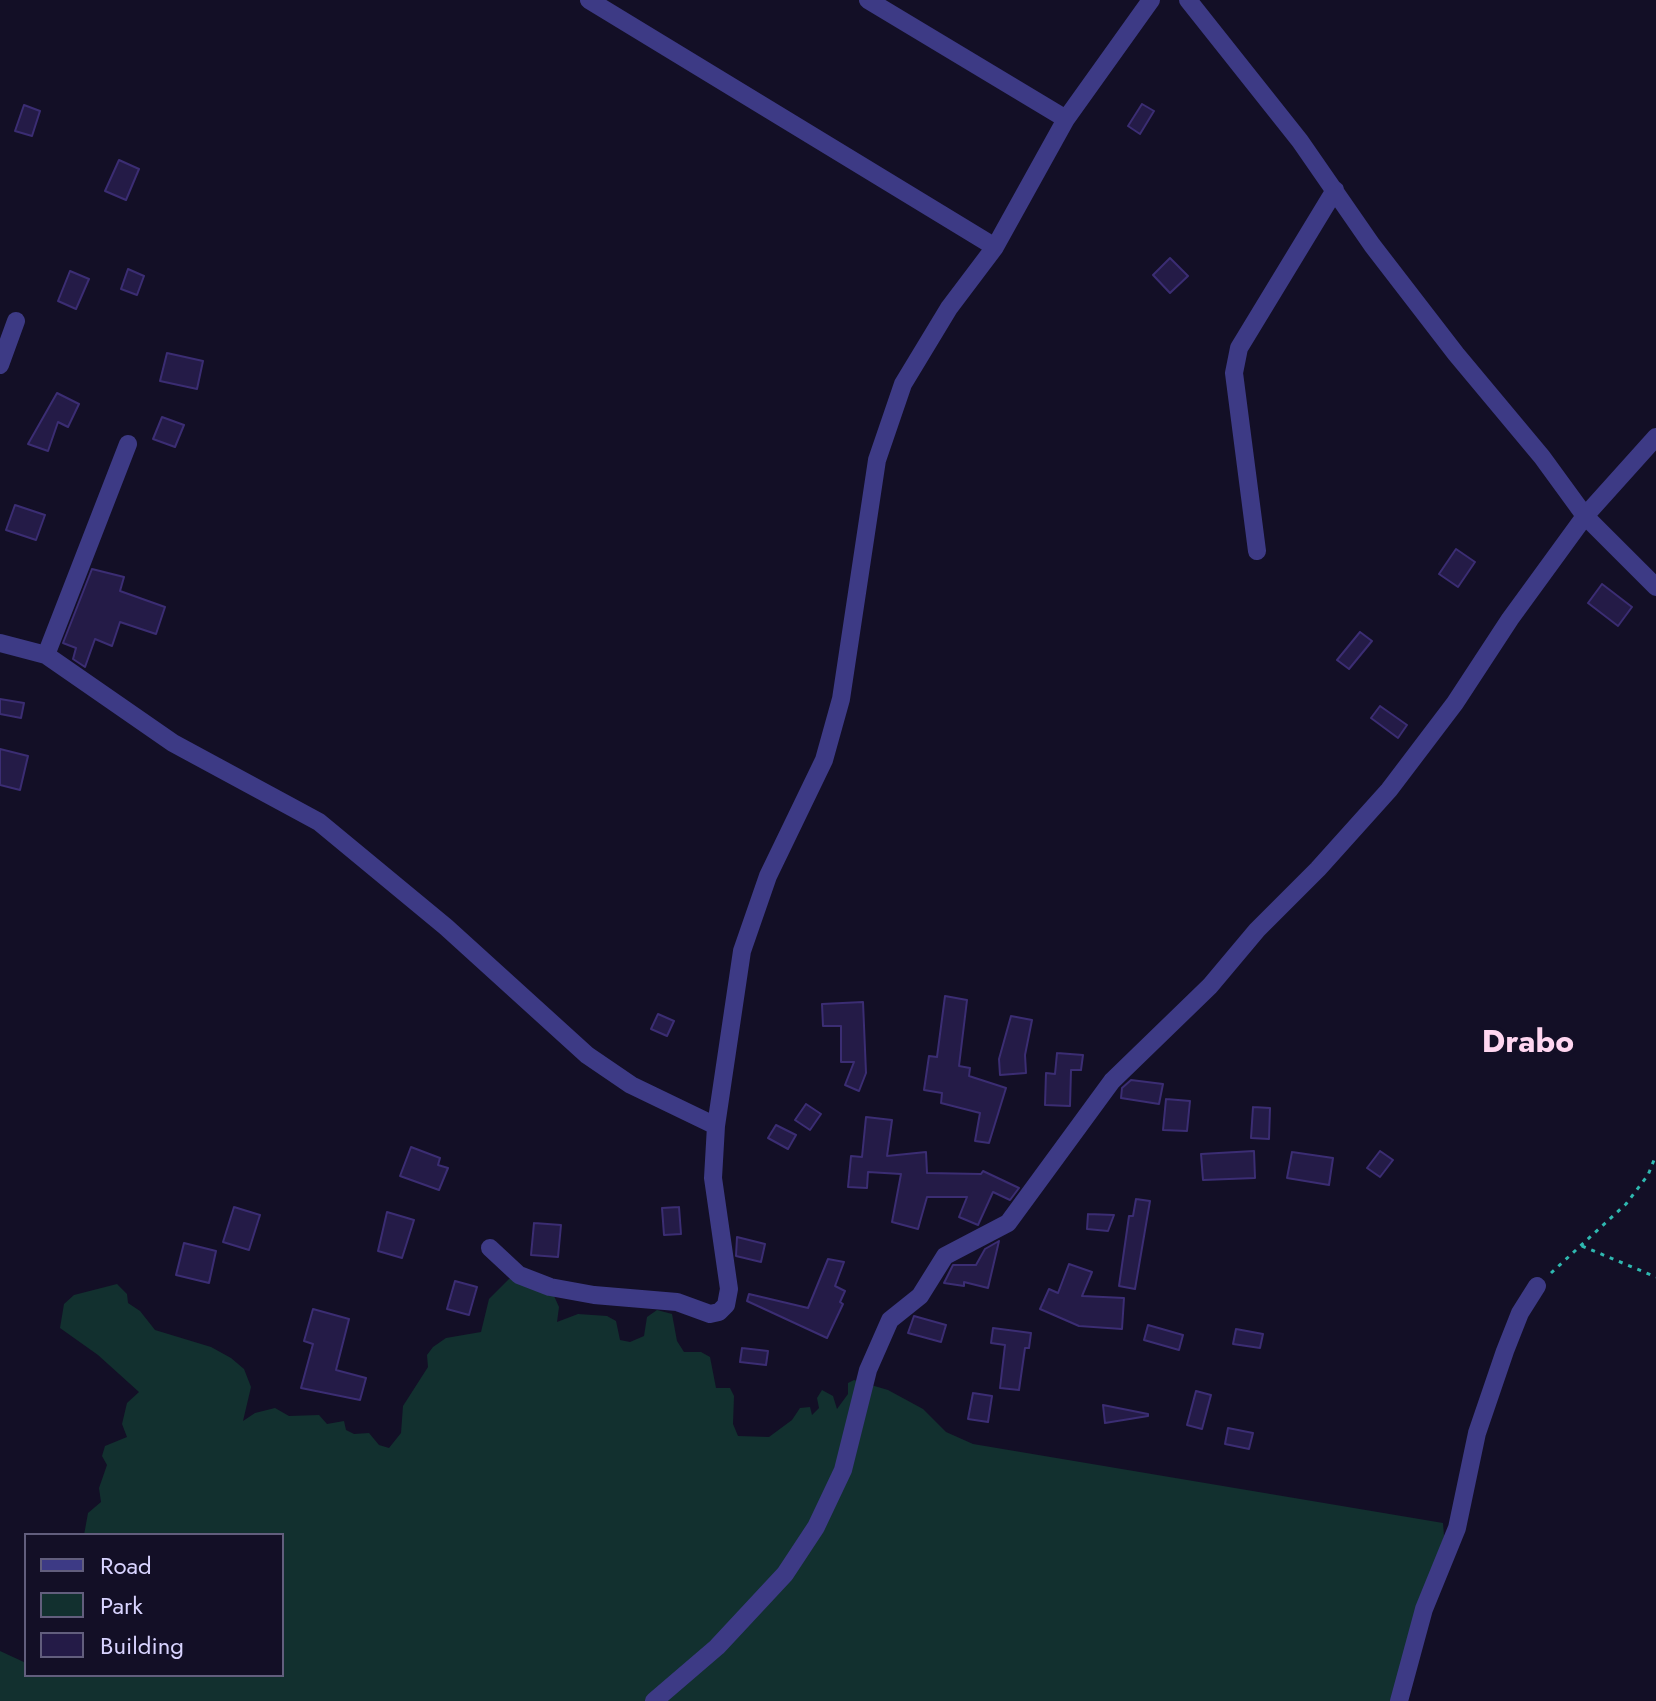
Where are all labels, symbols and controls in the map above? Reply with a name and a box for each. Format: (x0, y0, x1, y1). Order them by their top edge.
district label: Drabo (1482, 1025, 1574, 1063)
legend (24, 1533, 284, 1677)
text: Road (100, 1548, 152, 1583)
text: Park (100, 1588, 143, 1623)
text: Building (100, 1628, 184, 1663)

